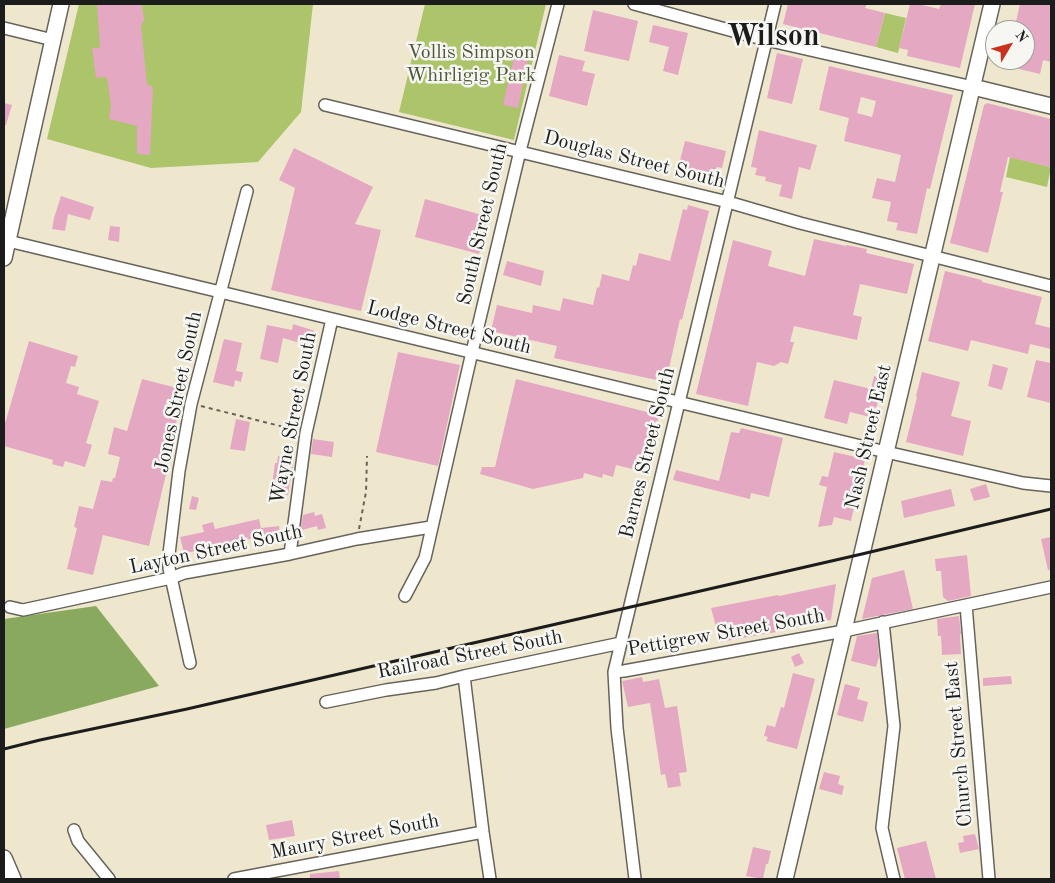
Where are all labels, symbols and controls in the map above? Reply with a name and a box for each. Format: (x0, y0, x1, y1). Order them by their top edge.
district label: Wilson (726, 19, 820, 55)
north arrow (985, 20, 1035, 70)
text: N (1012, 28, 1030, 45)
park label: Vollis Simpson Whirligig Park (406, 41, 536, 88)
street label: Douglas Street South (541, 126, 727, 194)
street label: South Street South (453, 140, 513, 308)
street label: Lodge Street South (364, 296, 534, 360)
street label: Jones Street South (150, 309, 208, 475)
street label: Wayne Street South (266, 330, 322, 506)
street label: Nash Street East (841, 362, 897, 512)
street label: Barnes Street South (615, 365, 681, 541)
street label: Layton Street South (127, 520, 305, 580)
street label: Pettigrew Street South (625, 604, 827, 662)
street label: Railroad Street South (375, 625, 565, 685)
street label: Church Street East (940, 660, 978, 828)
street label: Maury Street South (269, 809, 441, 865)

